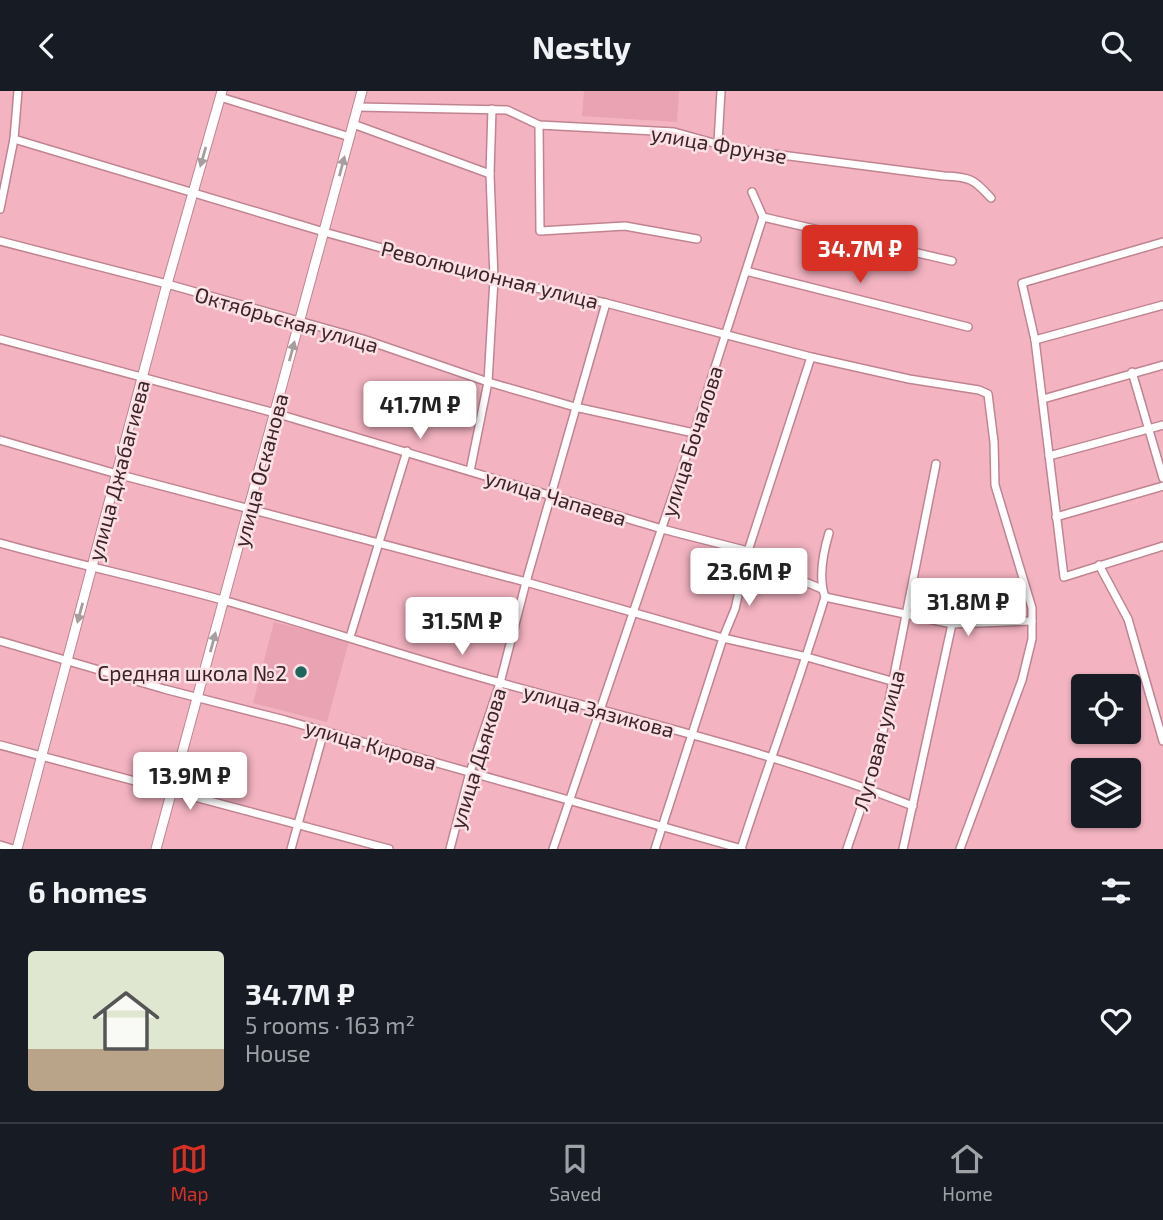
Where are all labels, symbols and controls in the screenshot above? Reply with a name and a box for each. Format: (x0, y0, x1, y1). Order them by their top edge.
icon: back (28, 27, 66, 65)
text: Nestly (532, 27, 631, 65)
icon: search (1097, 27, 1135, 65)
street label: улица Фрунзе (649, 120, 789, 169)
one-way arrow (197, 146, 208, 168)
one-way arrow (337, 154, 348, 176)
pin: 34.7M ₽ (795, 225, 925, 285)
text: 34.7M ₽ (818, 234, 902, 262)
street label: Революционная улица (378, 235, 601, 314)
street label: Октябрьская улица (192, 281, 382, 358)
one-way arrow (287, 340, 298, 362)
street label: улица Бочалова (655, 362, 728, 520)
street label: улица Джабагиева (82, 377, 155, 563)
pin: 41.7M ₽ (355, 381, 485, 441)
street label: улица Осканова (227, 390, 293, 550)
text: 41.7M ₽ (379, 390, 461, 418)
street label: улица Чапаева (482, 464, 630, 531)
pin: 23.6M ₽ (684, 549, 814, 608)
text: 23.6M ₽ (706, 557, 792, 585)
pin: 31.8M ₽ (903, 579, 1033, 638)
text: 31.8M ₽ (927, 587, 1009, 615)
pin: 31.5M ₽ (397, 597, 527, 657)
one-way arrow (75, 603, 85, 624)
text: 31.5M ₽ (422, 606, 502, 634)
one-way arrow (209, 631, 219, 652)
place label: Средняя школа №2 (97, 660, 287, 685)
marker: Средняя школа №2 (293, 664, 309, 680)
street label: Луговая улица (847, 667, 910, 813)
map controls (1071, 674, 1141, 828)
button: locate (1071, 674, 1141, 744)
street label: улица Зязикова (520, 678, 677, 743)
street label: улица Дьякова (444, 684, 511, 832)
street label: улица Кирова (302, 713, 440, 776)
pin: 13.9M ₽ (125, 753, 255, 812)
button: layers (1071, 758, 1141, 828)
text: 13.9M ₽ (149, 761, 231, 789)
icon: filters (1097, 872, 1135, 910)
text: 6 homes (28, 873, 147, 909)
text: 34.7M ₽ (245, 975, 355, 1011)
icon: home (84, 979, 168, 1063)
icon: heart (1097, 1002, 1135, 1040)
text: 5 rooms · 163 m² (245, 1011, 415, 1039)
text: House (245, 1039, 311, 1067)
tab: Map (170, 1140, 209, 1205)
tab: Saved (549, 1140, 601, 1205)
tab: Home (942, 1140, 993, 1205)

